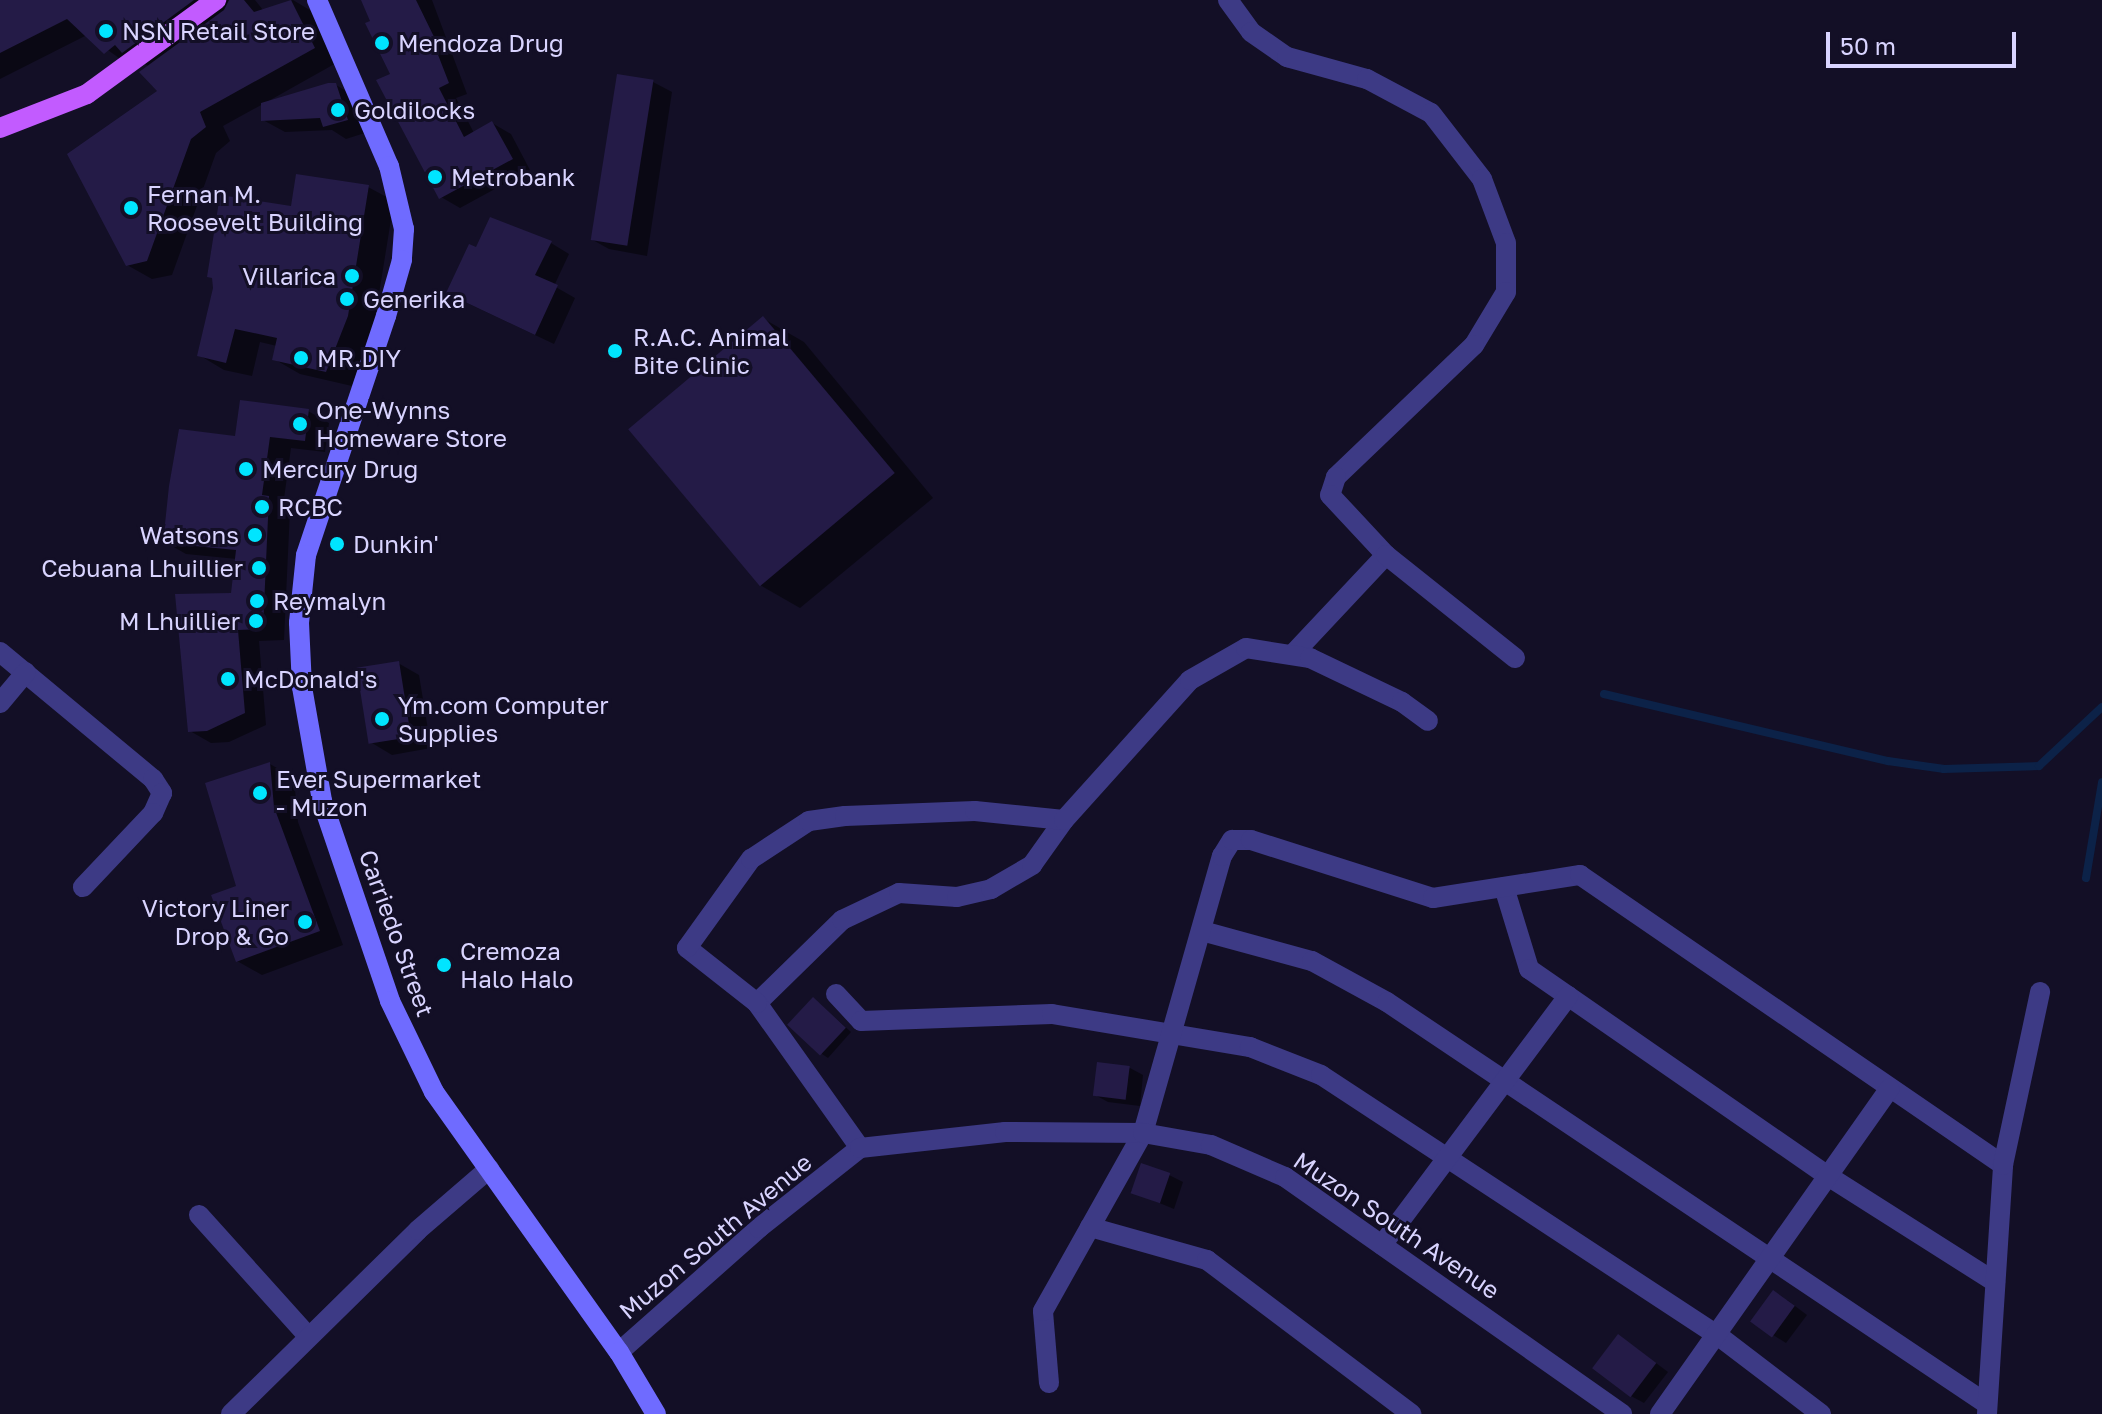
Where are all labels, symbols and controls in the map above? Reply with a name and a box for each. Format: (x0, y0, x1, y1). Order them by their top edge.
scale bar (1830, 16, 2020, 66)
place label: NSN Retail Store (122, 17, 315, 45)
marker: NSN Retail Store (97, 22, 115, 40)
place label: Mendoza Drug (398, 29, 564, 57)
text: 50 m (1840, 31, 1896, 60)
marker: Mendoza Drug (373, 34, 391, 52)
place label: Goldilocks (354, 96, 475, 124)
marker: Goldilocks (329, 101, 347, 119)
place label: Metrobank (451, 163, 575, 191)
marker: Metrobank (426, 168, 444, 186)
place label: Fernan M. Roosevelt Building (147, 180, 363, 236)
marker: Fernan M. Roosevelt Building (122, 199, 140, 217)
place label: Villarica (242, 262, 336, 290)
marker: Villarica (343, 267, 361, 285)
place label: Generika (363, 285, 465, 313)
marker: Generika (338, 290, 356, 308)
place label: R.A.C. Animal Bite Clinic (633, 323, 789, 379)
marker: R.A.C. Animal Bite Clinic (604, 340, 626, 362)
place label: MR.DIY (317, 344, 401, 372)
marker: MR.DIY (292, 349, 310, 367)
place label: One-Wynns Homeware Store (316, 396, 507, 452)
marker: One-Wynns Homeware Store (291, 415, 309, 433)
place label: Mercury Drug (262, 455, 418, 483)
marker: Mercury Drug (237, 460, 255, 478)
place label: RCBC (278, 493, 343, 521)
marker: RCBC (253, 498, 271, 516)
place label: Watsons (139, 521, 239, 549)
marker: Watsons (246, 526, 264, 544)
place label: Dunkin' (353, 530, 439, 558)
marker: Dunkin' (328, 535, 346, 553)
place label: Cebuana Lhuillier (41, 554, 243, 582)
marker: Cebuana Lhuillier (250, 559, 268, 577)
place label: Reymalyn (273, 587, 386, 615)
marker: Reymalyn (248, 592, 266, 610)
place label: M Lhuillier (119, 607, 240, 635)
marker: M Lhuillier (247, 612, 265, 630)
place label: McDonald's (244, 665, 377, 693)
marker: McDonald's (219, 670, 237, 688)
place label: Ym.com Computer Supplies (398, 691, 609, 747)
marker: Ym.com Computer Supplies (373, 710, 391, 728)
place label: Ever Supermarket - Muzon (276, 765, 481, 821)
marker: Ever Supermarket - Muzon (251, 784, 269, 802)
street label: Carriedo Street (354, 846, 440, 1020)
place label: Victory Liner Drop & Go (142, 894, 289, 950)
marker: Victory Liner Drop & Go (296, 913, 314, 931)
place label: Cremoza Halo Halo (460, 937, 573, 993)
marker: Cremoza Halo Halo (435, 956, 453, 974)
street label: Muzon South Avenue (1289, 1145, 1505, 1305)
street label: Muzon South Avenue (613, 1147, 817, 1325)

